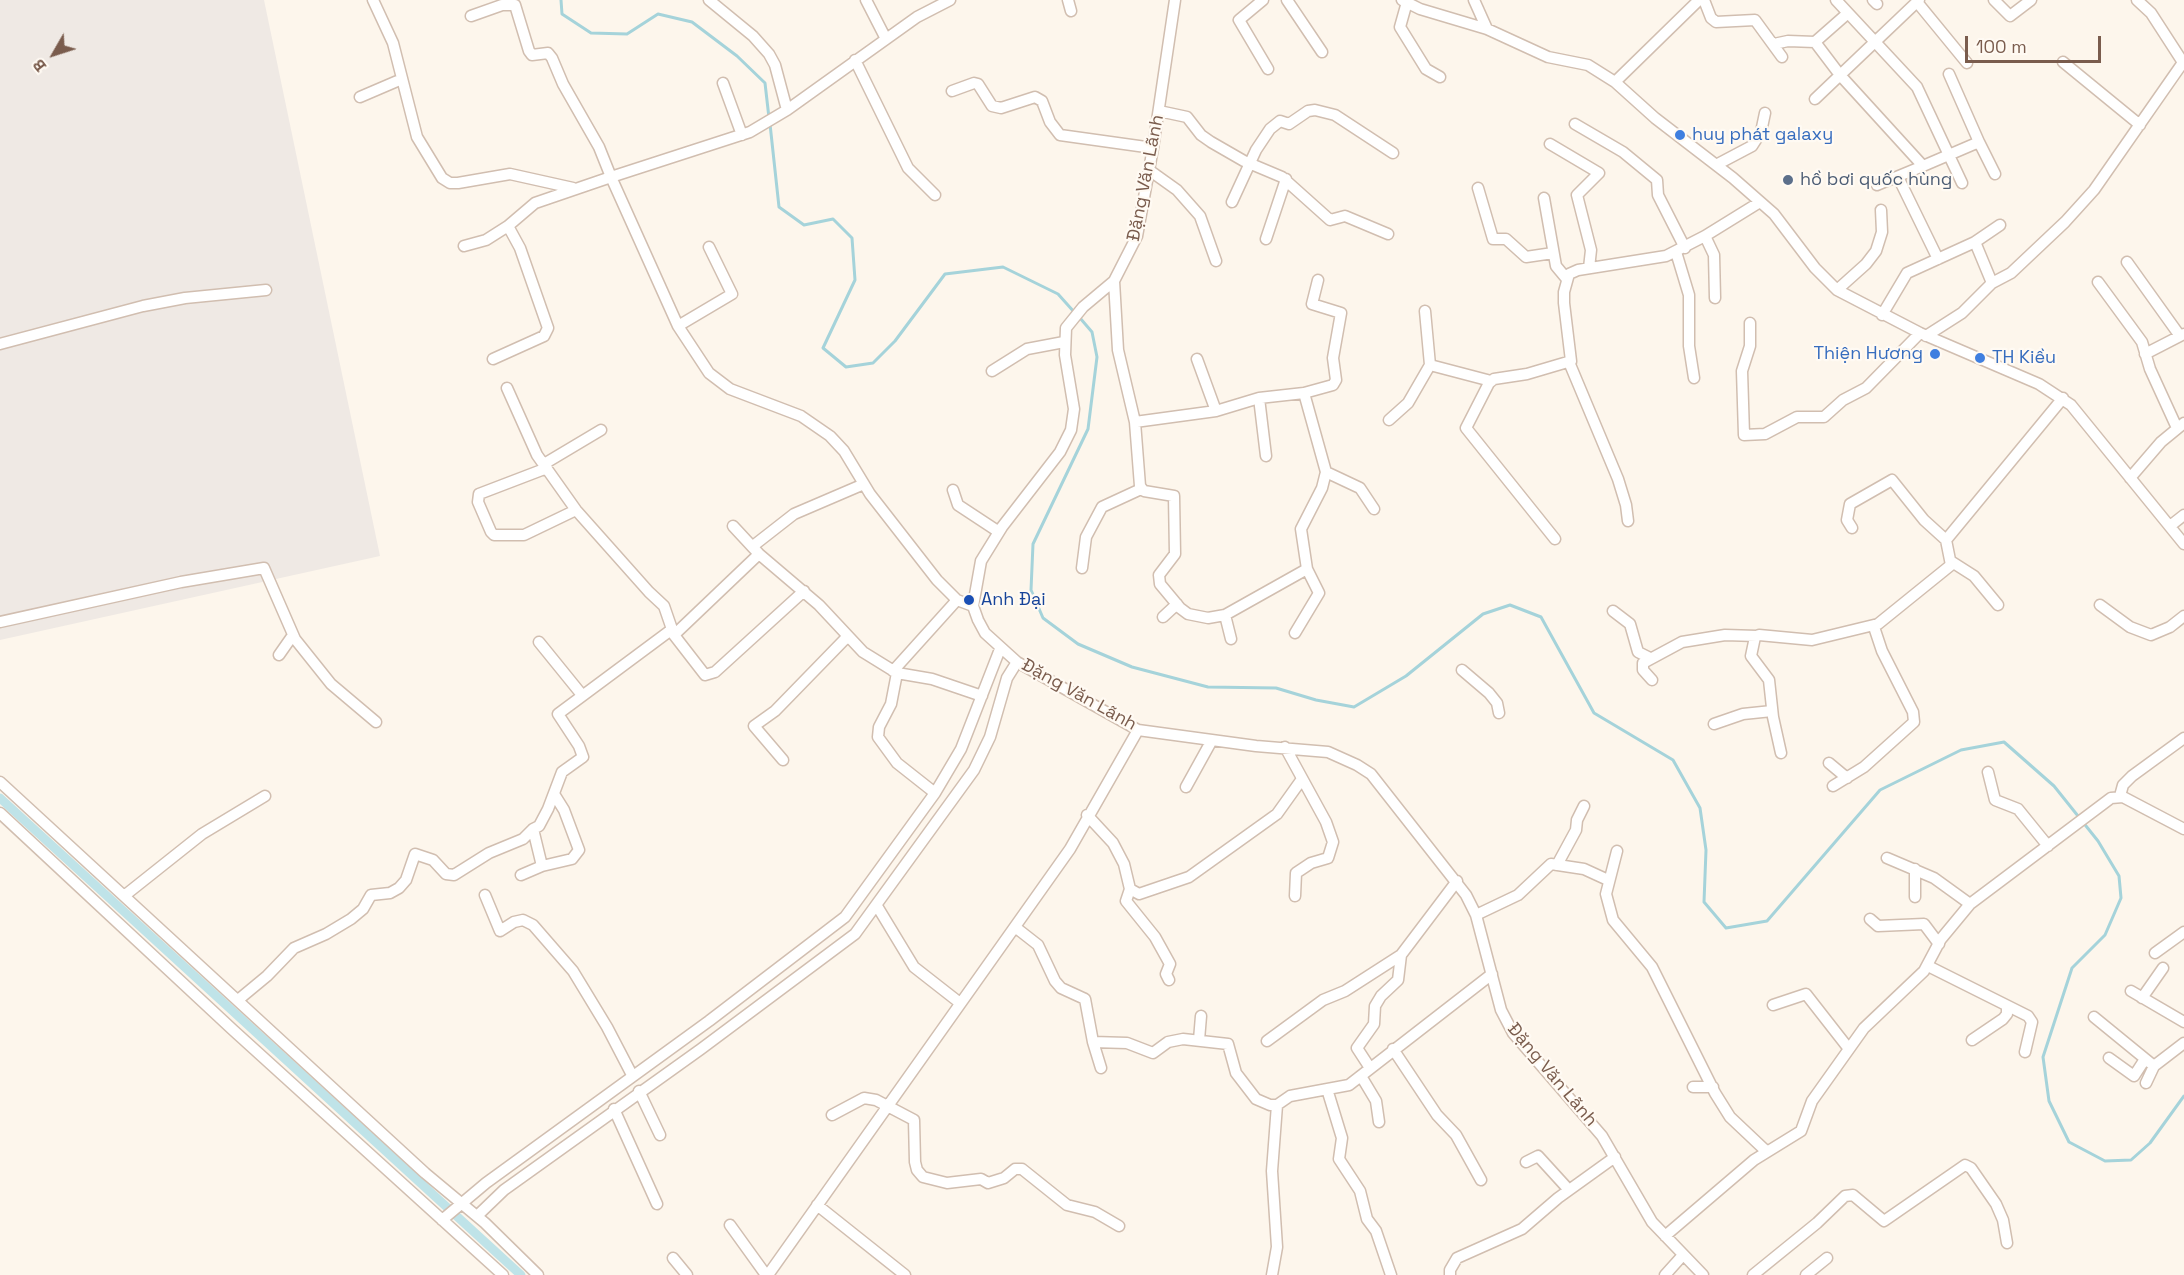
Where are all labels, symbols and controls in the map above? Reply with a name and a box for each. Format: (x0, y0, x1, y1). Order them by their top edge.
north arrow (24, 24, 84, 84)
scale bar (1968, 24, 2104, 62)
text: 100 m (1976, 35, 2027, 58)
text: B (28, 55, 51, 76)
street label: Đặng Văn Lãnh (1123, 113, 1169, 243)
place label: huy phát galaxy (1692, 124, 1833, 146)
marker: huy phát galaxy (1673, 128, 1687, 142)
place label: hồ bơi quốc hùng (1800, 169, 1952, 191)
marker: hồ bơi quốc hùng (1781, 173, 1795, 187)
place label: Thiện Hương (1813, 343, 1923, 365)
marker: Thiện Hương (1928, 347, 1942, 361)
place label: TH Kiều (1992, 347, 2056, 369)
marker: TH Kiều (1973, 351, 1987, 365)
place label: Anh Đại (981, 589, 1046, 611)
marker: Anh Đại (962, 593, 976, 607)
street label: Đặng Văn Lãnh (1018, 654, 1140, 736)
street label: Đặng Văn Lãnh (1503, 1019, 1601, 1131)

